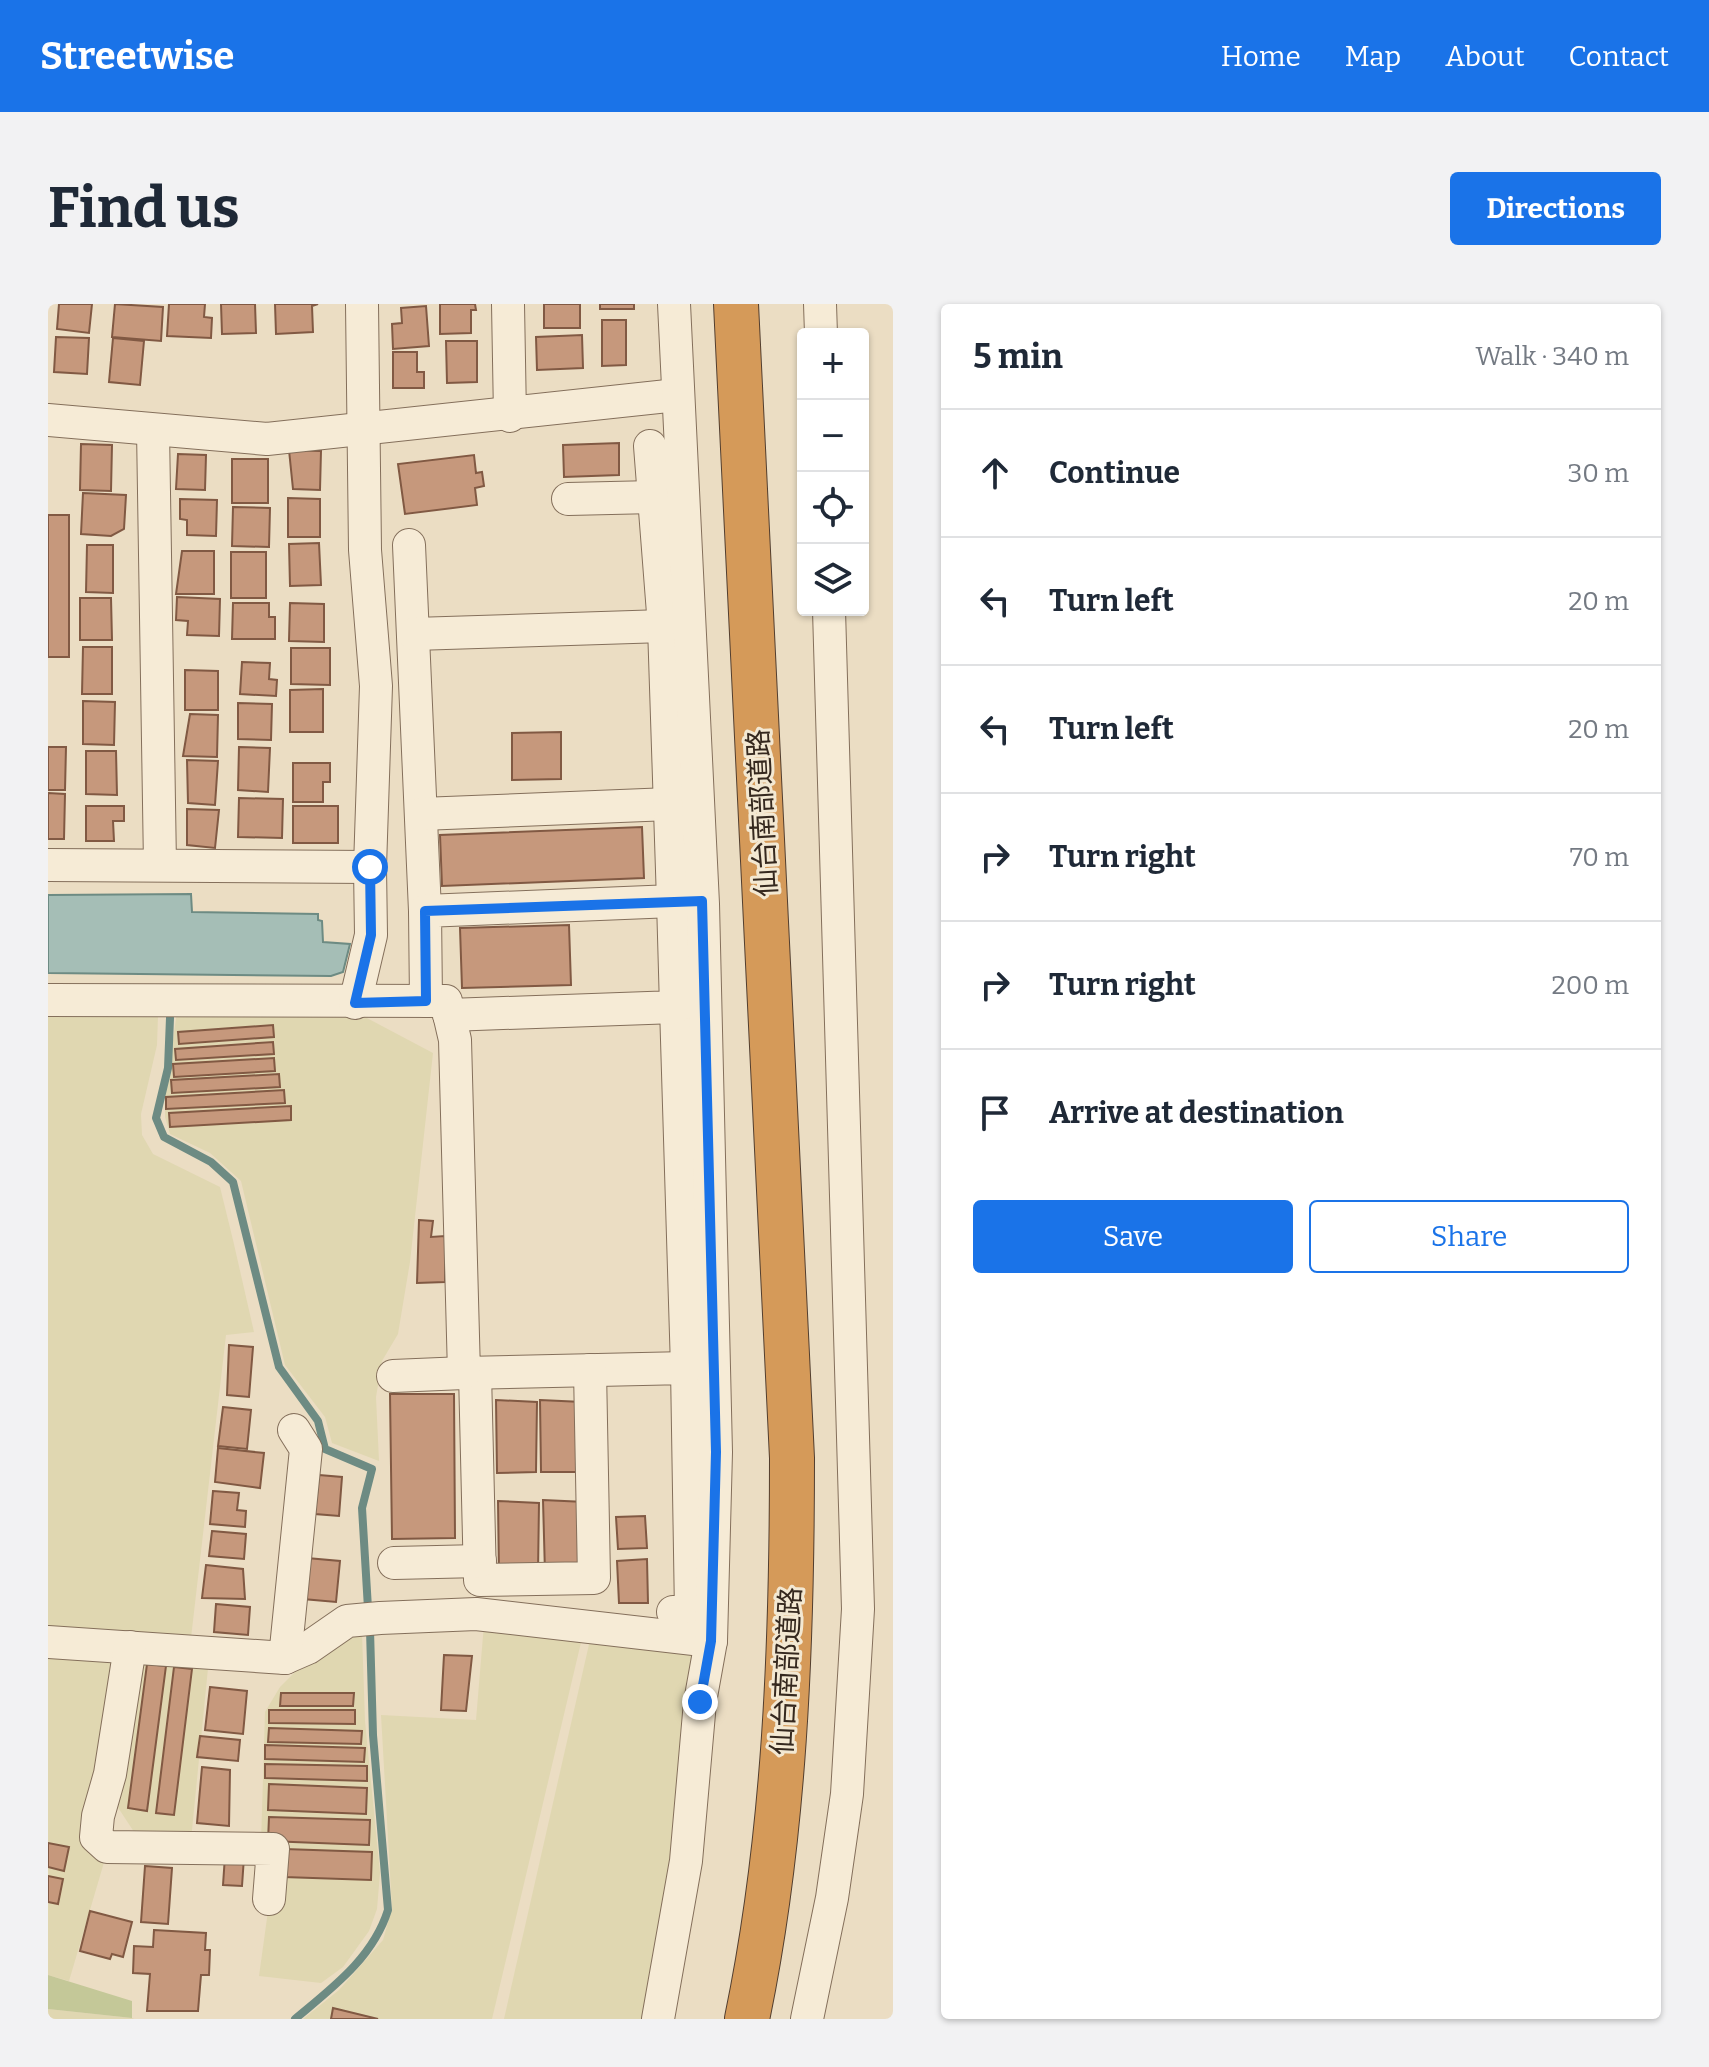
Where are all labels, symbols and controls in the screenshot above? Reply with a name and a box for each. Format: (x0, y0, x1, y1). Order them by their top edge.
text: Streetwise (40, 33, 234, 79)
text: Home (1221, 40, 1301, 73)
text: Map (1345, 40, 1401, 73)
text: About (1445, 40, 1525, 73)
text: Contact (1569, 40, 1669, 73)
button: Directions (1450, 172, 1661, 245)
text: Find us (48, 175, 240, 242)
map controls (797, 328, 869, 616)
button: + (797, 328, 869, 400)
text: 5 min (973, 336, 1063, 377)
text: Walk · 340 m (1476, 341, 1629, 372)
button: − (797, 400, 869, 472)
icon: ahead (973, 451, 1017, 495)
text: Continue (1049, 455, 1180, 491)
text: 30 m (1568, 458, 1629, 489)
button: locate (797, 472, 869, 544)
button: layers (797, 544, 869, 616)
icon: left (973, 579, 1017, 623)
text: Turn left (1049, 583, 1174, 619)
text: 20 m (1568, 586, 1629, 617)
icon: left (973, 707, 1017, 751)
text: Turn left (1049, 711, 1174, 747)
text: 20 m (1568, 714, 1629, 745)
street label: 仙台南部道路 (742, 728, 783, 898)
icon: right (973, 835, 1017, 879)
text: Turn right (1049, 839, 1196, 875)
text: 70 m (1570, 842, 1629, 873)
route start (352, 849, 388, 885)
icon: right (973, 963, 1017, 1007)
text: Turn right (1049, 967, 1196, 1003)
text: 200 m (1552, 970, 1629, 1001)
icon: arrive (973, 1091, 1017, 1135)
text: Arrive at destination (1049, 1095, 1344, 1131)
button: Save (973, 1200, 1293, 1273)
button: Share (1309, 1200, 1629, 1273)
street label: 仙台南部道路 (766, 1586, 807, 1756)
route end (682, 1684, 718, 1720)

